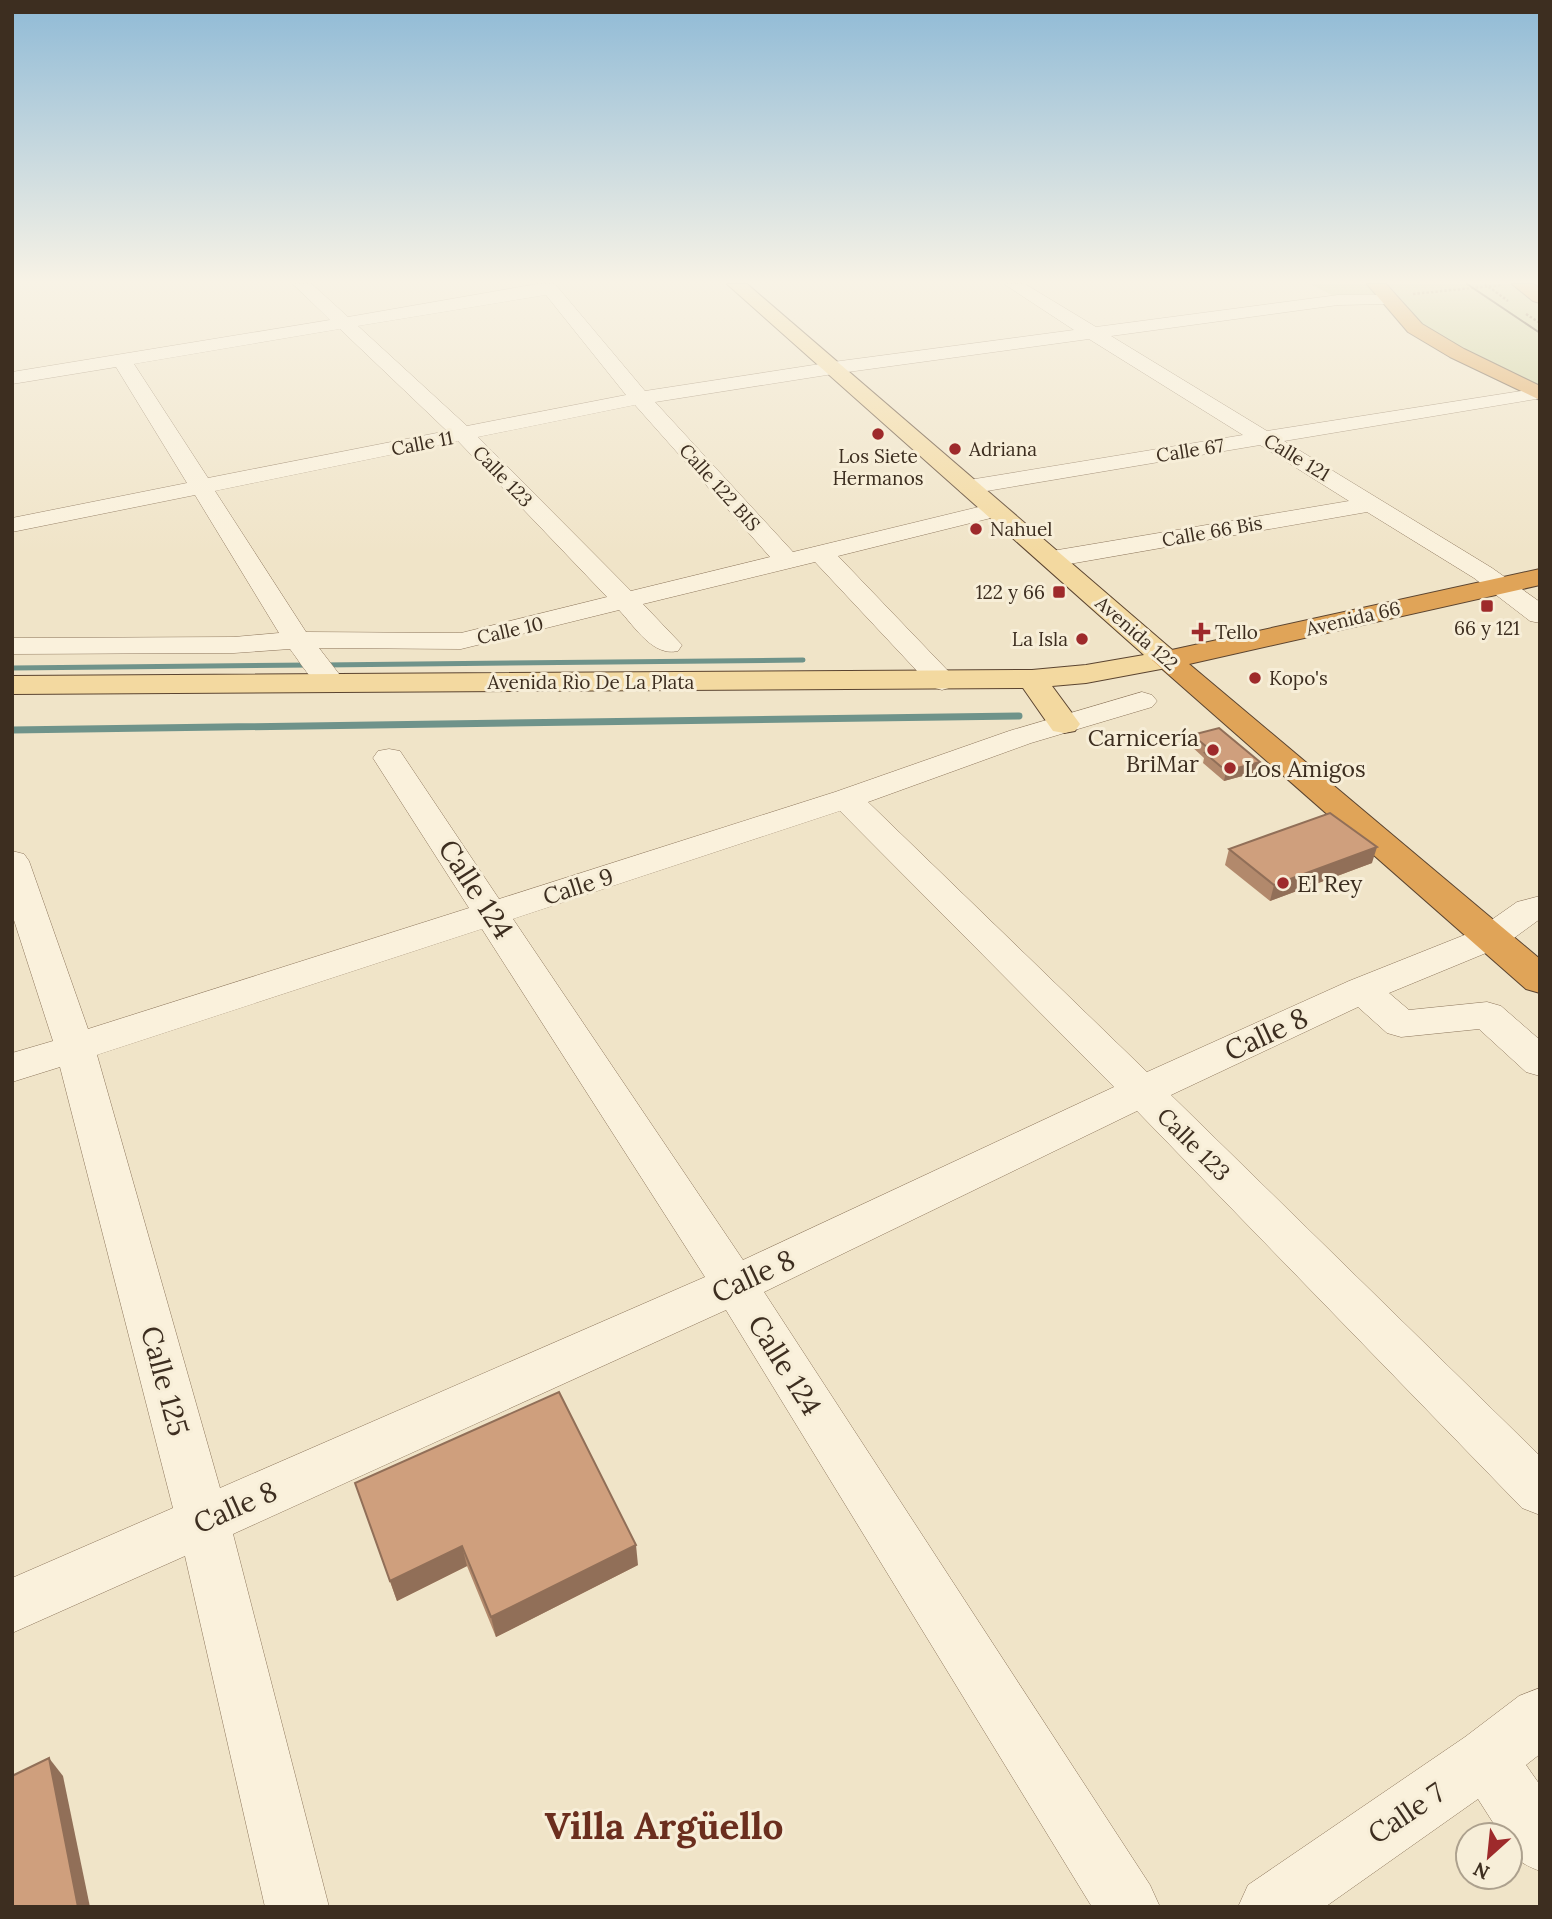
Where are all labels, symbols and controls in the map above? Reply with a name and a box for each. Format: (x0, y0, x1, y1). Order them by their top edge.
street label: Calle 11 (389, 425, 455, 461)
marker: Los Siete Hermanos (870, 426, 886, 442)
street label: Calle 121 (1260, 428, 1334, 486)
street label: Calle 67 (1154, 433, 1226, 467)
place label: Adriana (968, 437, 1037, 461)
street label: Calle 122 BIS (674, 438, 766, 536)
street label: Calle 123 (468, 440, 538, 512)
marker: Adriana (947, 441, 963, 457)
place label: Los Siete Hermanos (832, 444, 924, 490)
street label: Calle 66 Bis (1160, 510, 1264, 552)
place label: Nahuel (990, 517, 1052, 541)
marker: Nahuel (968, 521, 984, 537)
place label: 122 y 66 (976, 580, 1045, 604)
marker: 122 y 66 (1051, 584, 1067, 600)
street label: Avenida 122 (1090, 590, 1183, 675)
street label: Avenida 66 (1302, 595, 1403, 641)
marker: 66 y 121 (1479, 598, 1495, 614)
street label: Calle 10 (474, 611, 546, 649)
place label: 66 y 121 (1454, 616, 1520, 640)
place label: Tello (1215, 620, 1258, 644)
marker: Tello (1193, 624, 1209, 640)
place label: La Isla (1012, 627, 1068, 651)
marker: La Isla (1074, 631, 1090, 647)
place label: Kopo's (1269, 666, 1328, 690)
street label: Avenida Rìo De La Plata (487, 670, 695, 694)
marker: Kopo's (1247, 670, 1263, 686)
place label: Carnicería BriMar (1088, 723, 1199, 778)
marker: Carnicería BriMar (1205, 742, 1221, 758)
place label: Los Amigos (1244, 754, 1366, 783)
marker: Los Amigos (1222, 760, 1238, 776)
street label: Calle 124 (431, 832, 521, 946)
street label: Calle 9 (539, 861, 617, 911)
place label: El Rey (1297, 869, 1363, 898)
marker: El Rey (1275, 875, 1291, 891)
street label: Calle 8 (1219, 999, 1313, 1069)
street label: Calle 123 (1151, 1101, 1237, 1187)
street label: Calle 8 (706, 1241, 800, 1311)
street label: Calle 124 (740, 1308, 830, 1422)
street label: Calle 125 (133, 1322, 197, 1440)
street label: Calle 8 (188, 1473, 282, 1541)
street label: Calle 7 (1361, 1774, 1451, 1852)
district label: Villa Argüello (545, 1802, 783, 1849)
north arrow (1454, 1821, 1524, 1891)
text: N (1469, 1857, 1493, 1885)

